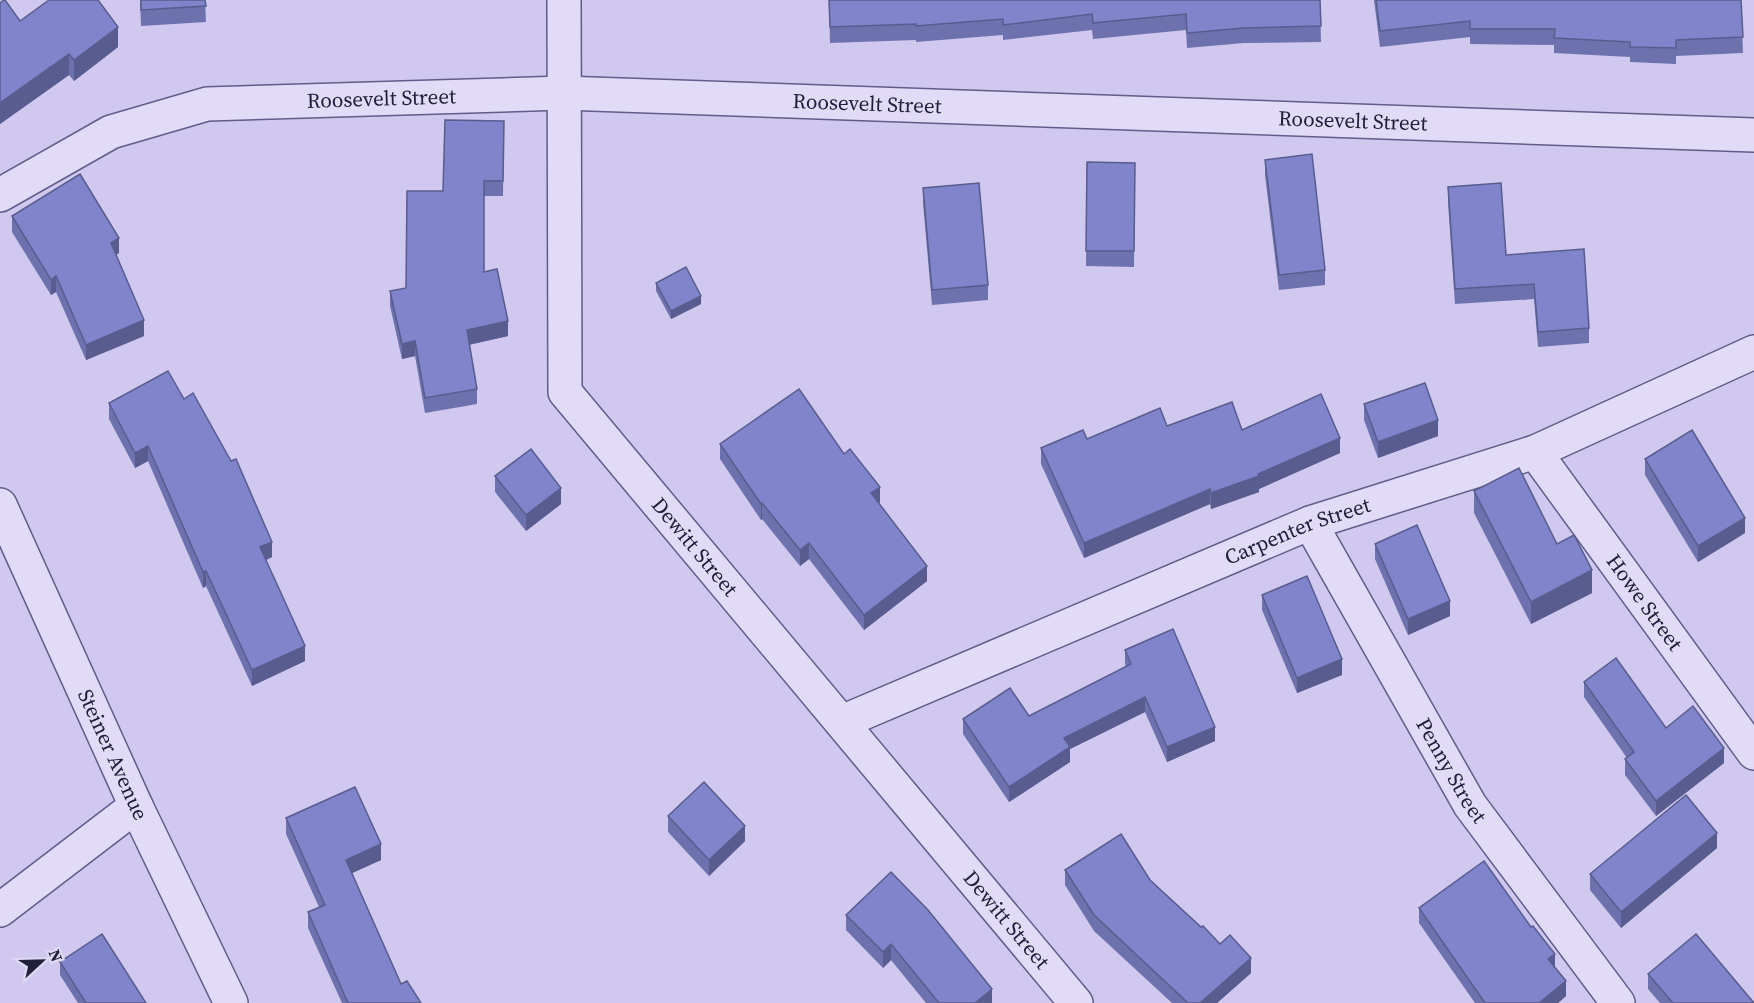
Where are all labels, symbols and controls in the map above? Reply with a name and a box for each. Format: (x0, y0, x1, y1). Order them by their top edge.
street label: Roosevelt Street (306, 81, 456, 115)
street label: Roosevelt Street (792, 86, 942, 120)
street label: Roosevelt Street (1278, 103, 1428, 137)
street label: Carpenter Street (1220, 490, 1374, 572)
street label: Dewitt Street (645, 491, 745, 602)
street label: Howe Street (1600, 548, 1690, 657)
street label: Steiner Avenue (71, 684, 156, 825)
street label: Penny Street (1409, 712, 1494, 829)
street label: Dewitt Street (957, 864, 1057, 975)
north arrow (12, 931, 72, 991)
text: N (44, 946, 68, 965)

